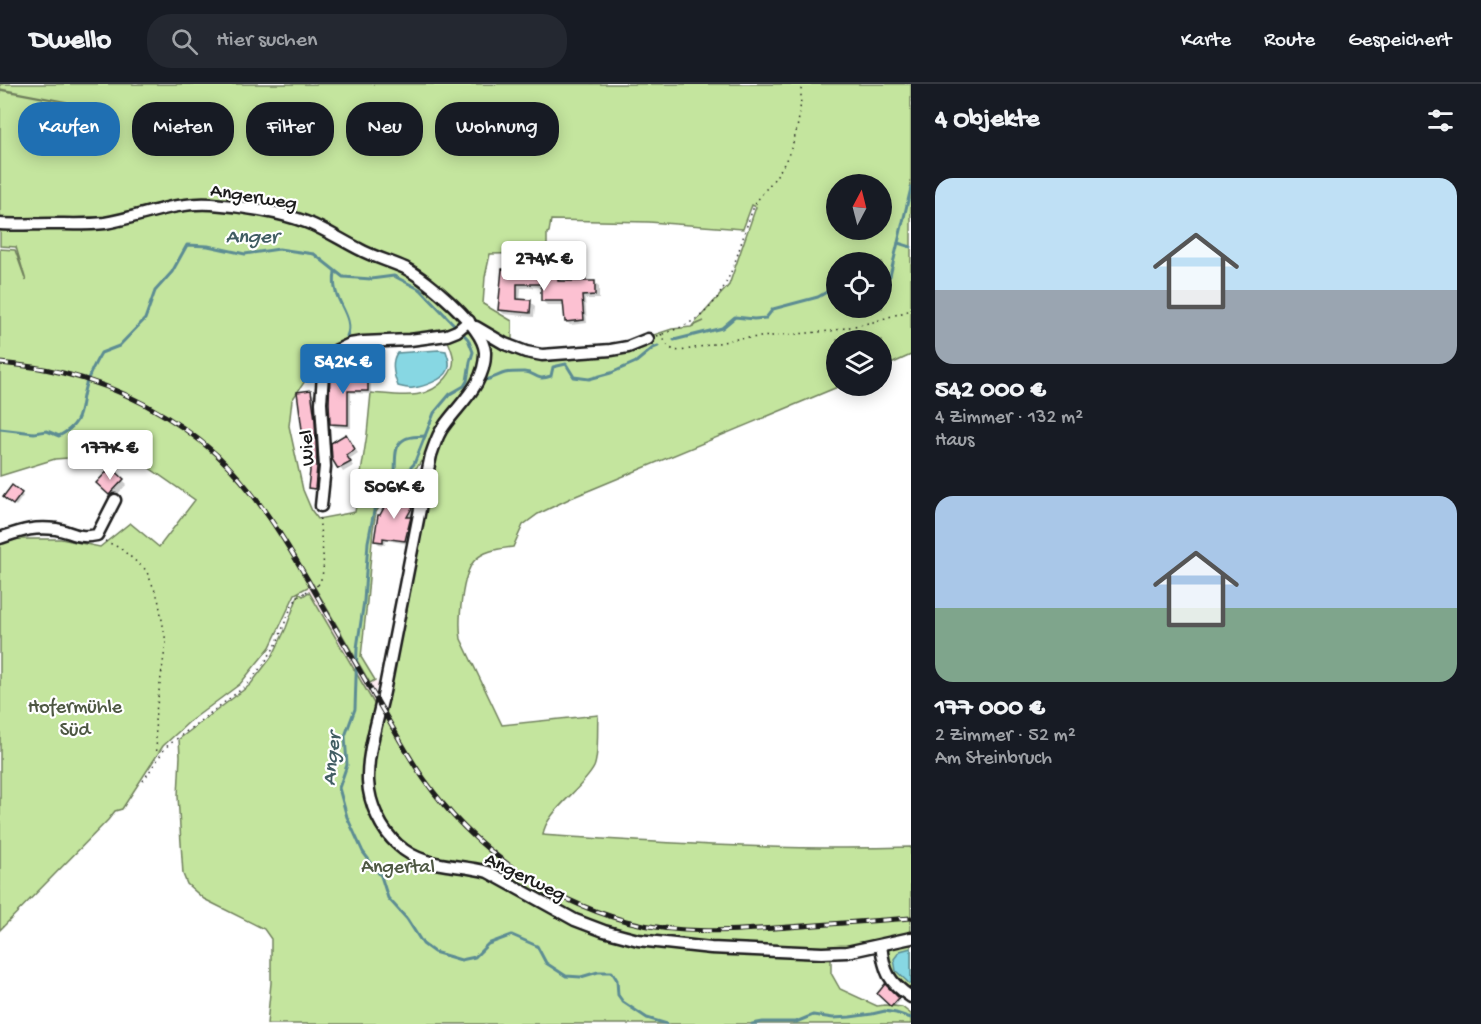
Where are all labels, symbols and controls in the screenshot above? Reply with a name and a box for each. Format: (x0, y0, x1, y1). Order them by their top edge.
search box (147, 14, 567, 68)
text: Dwello (30, 25, 111, 58)
icon: search (168, 25, 201, 58)
text: Hier suchen (216, 28, 317, 54)
text: Karte (1181, 29, 1231, 54)
text: Route (1264, 29, 1315, 54)
text: Gespeichert (1348, 29, 1451, 54)
chip: Kaufen (18, 102, 120, 156)
chip: Mieten (132, 102, 234, 156)
chip: Filter (246, 102, 334, 156)
chip: Neu (346, 102, 423, 156)
chip: Wohnung (435, 102, 559, 156)
icon: filters (1424, 104, 1457, 137)
text: 4 Objekte (935, 105, 1039, 136)
north arrow (826, 174, 892, 240)
map controls (826, 174, 892, 396)
street label: Angerweg (209, 180, 298, 217)
icon: home (1142, 217, 1250, 325)
water label: Anger (226, 226, 283, 251)
pin: 274K € (495, 241, 593, 292)
text: 274K € (515, 249, 573, 272)
button: locate (826, 252, 892, 318)
button: layers (826, 330, 892, 396)
pin: 542K € (294, 344, 392, 395)
text: 542K € (314, 352, 372, 375)
text: 542 000 € (935, 376, 1046, 407)
text: 4 Zimmer · 132 m² (935, 407, 1083, 430)
street label: Wiel (296, 429, 321, 466)
pin: 177K € (61, 430, 159, 481)
text: Haus (935, 430, 974, 453)
text: 177K € (82, 438, 138, 461)
pin: 506K € (345, 469, 443, 520)
text: 506K € (364, 477, 424, 500)
icon: home (1142, 535, 1250, 643)
text: 177 000 € (935, 694, 1045, 725)
park label: Hofermühle Süd (28, 697, 123, 743)
text: 2 Zimmer · 52 m² (935, 725, 1076, 748)
water label: Anger (318, 727, 349, 787)
text: Am Steinbruch (935, 748, 1052, 771)
street label: Angerweg (480, 849, 569, 908)
park label: Angertal (361, 857, 435, 880)

